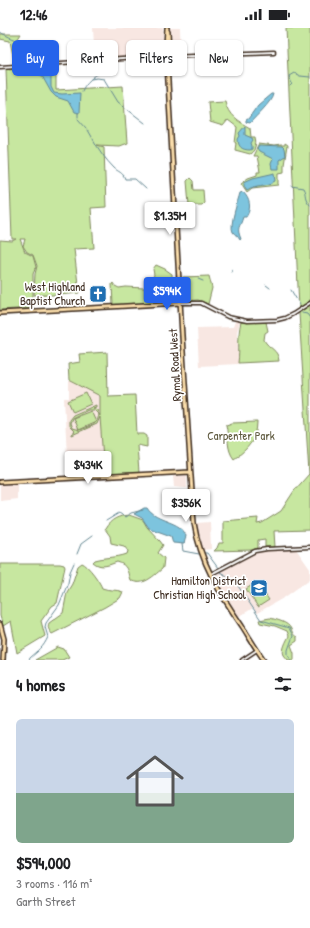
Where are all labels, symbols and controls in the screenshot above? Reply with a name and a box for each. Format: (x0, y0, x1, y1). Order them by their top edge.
text: 12:46 (20, 4, 48, 25)
chip: Buy (12, 40, 59, 76)
chip: Rent (67, 40, 118, 76)
chip: Filters (126, 40, 187, 76)
chip: New (195, 40, 243, 76)
pin: $1.35M (137, 202, 203, 236)
text: $1.35M (153, 206, 187, 224)
pin: $594K (139, 277, 195, 311)
place label: West Highland Baptist Church (20, 278, 85, 309)
text: $594K (153, 281, 181, 299)
church icon: West Highland Baptist Church (88, 284, 108, 304)
street label: Rymal Road West (164, 327, 185, 402)
park label: Carpenter Park (207, 427, 275, 444)
pin: $434K (60, 451, 116, 485)
text: $434K (74, 455, 102, 473)
pin: $356K (158, 489, 214, 523)
text: $356K (171, 493, 201, 511)
place label: Hamilton District Christian High School (153, 572, 247, 603)
school or university icon: Hamilton District Christian High School (249, 578, 269, 598)
text: 4 homes (16, 673, 65, 696)
icon: filters (272, 673, 294, 695)
icon: home (119, 745, 191, 817)
text: $594,000 (16, 851, 71, 874)
text: 3 rooms · 116 m² (16, 874, 92, 892)
text: Garth Street (16, 892, 76, 910)

